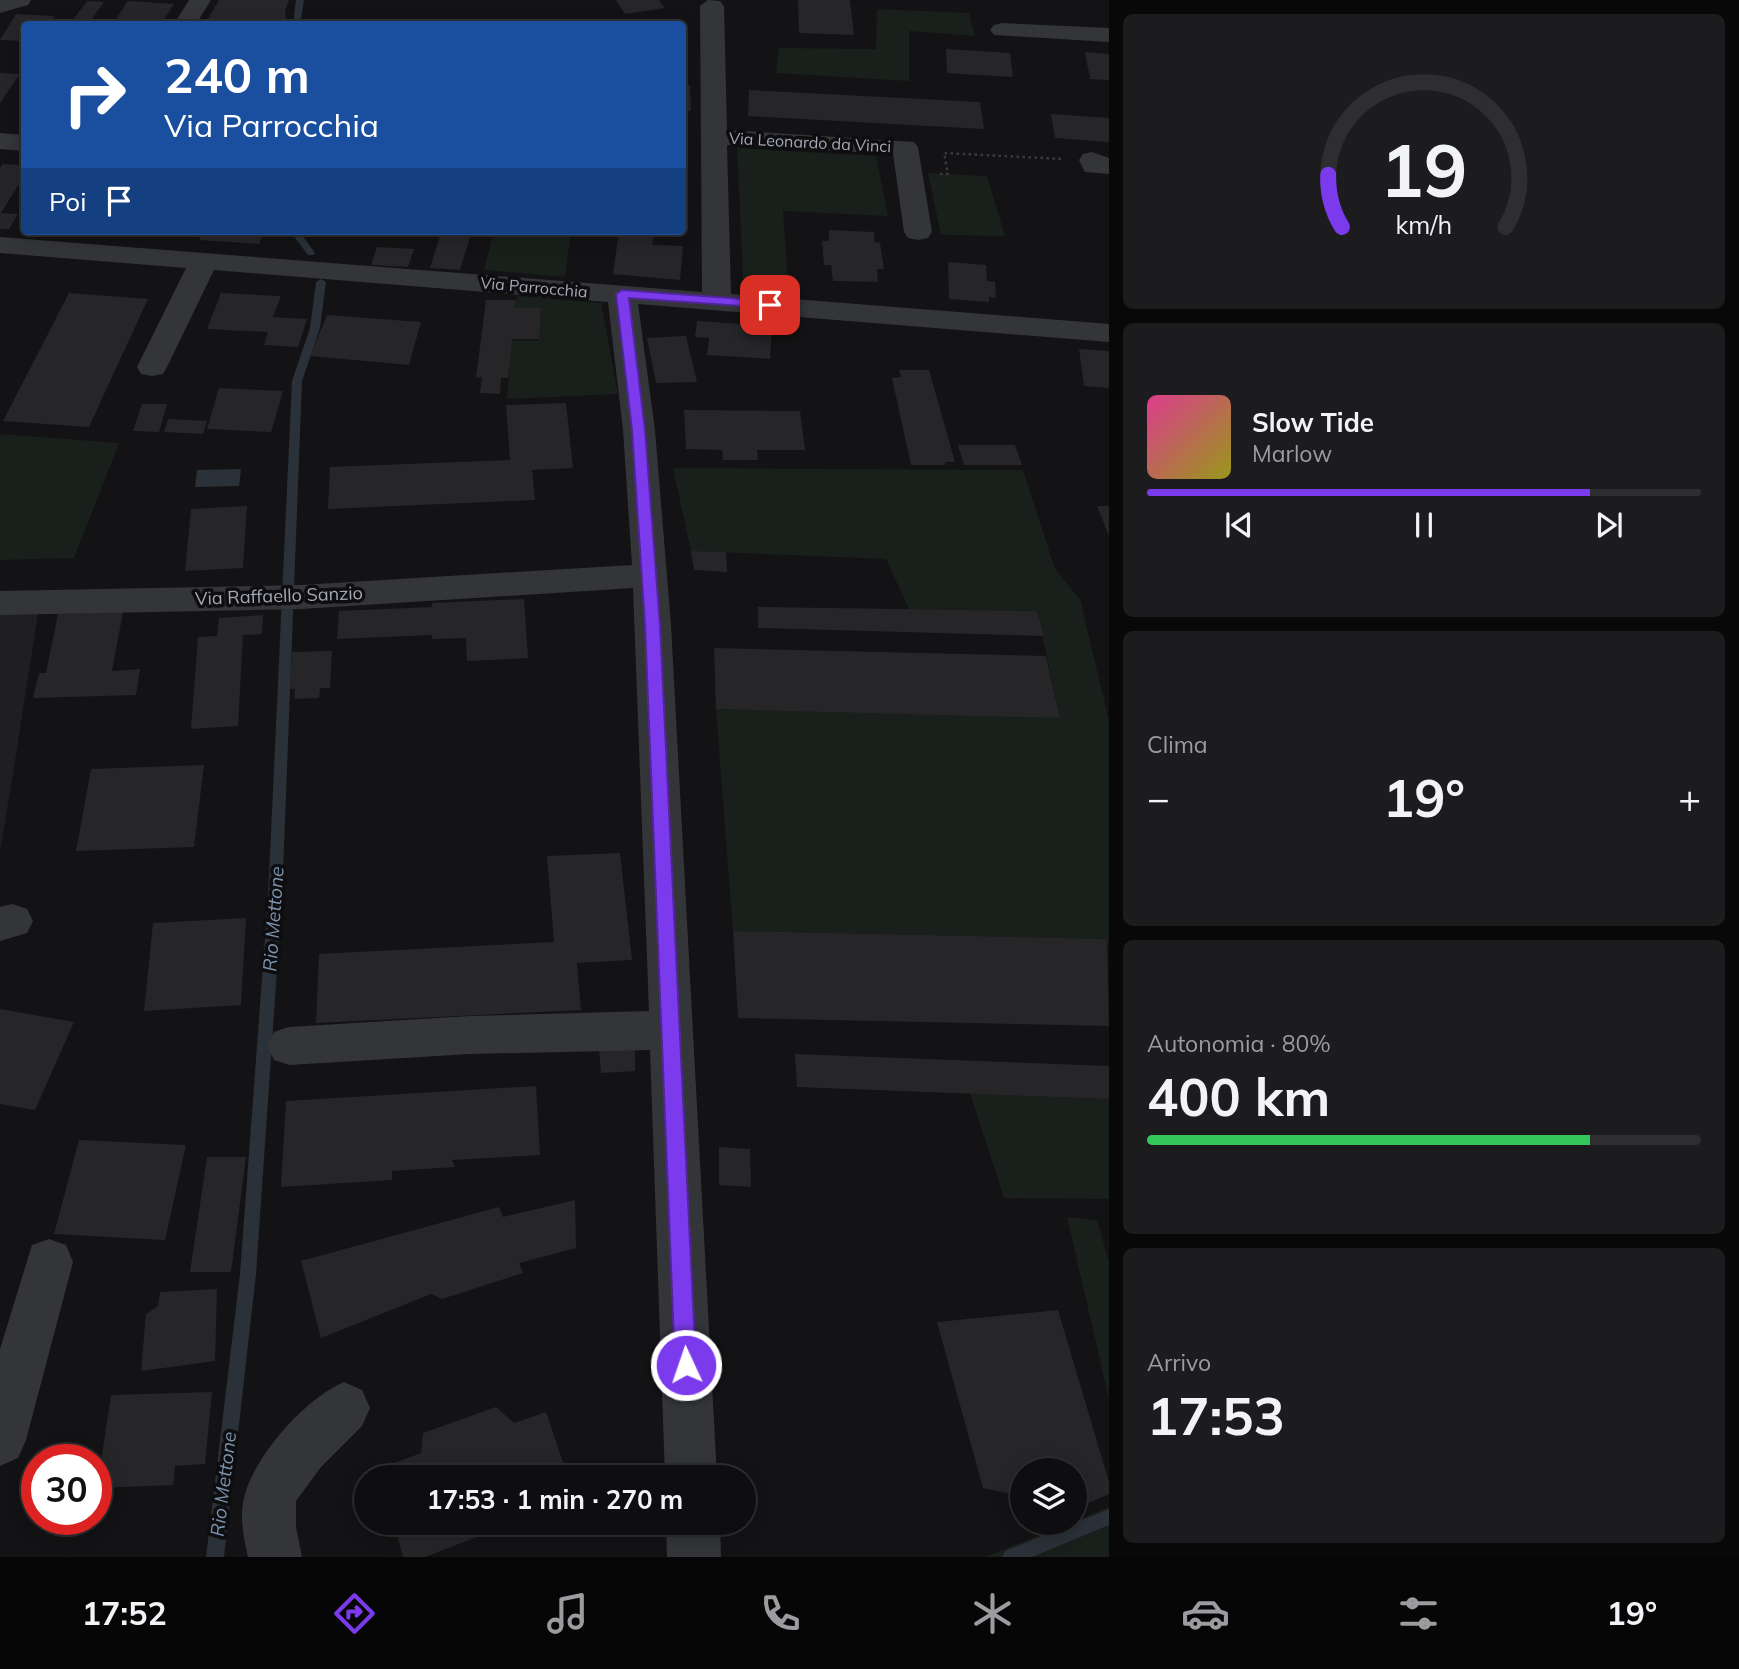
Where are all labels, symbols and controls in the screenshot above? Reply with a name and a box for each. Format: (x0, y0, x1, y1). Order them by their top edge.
text: 240 m (164, 44, 310, 105)
icon: right (49, 49, 140, 140)
text: Via Parrocchia (164, 105, 379, 145)
text: 19 (1380, 125, 1468, 216)
street label: Via Leonardo da Vinci (728, 128, 892, 156)
icon: arrive (100, 182, 138, 220)
text: Poi (49, 185, 86, 218)
text: km/h (1396, 209, 1452, 240)
street label: Via Parrocchia (480, 272, 588, 302)
pin (740, 275, 800, 335)
icon: arrive (751, 286, 789, 324)
text: Slow Tide (1252, 406, 1374, 439)
text: Marlow (1252, 439, 1332, 468)
icon: previous (1220, 506, 1258, 544)
icon: pause (1405, 506, 1443, 544)
icon: next (1590, 506, 1628, 544)
street label: Via Raffaello Sanzio (195, 581, 363, 610)
text: Clima (1147, 730, 1208, 759)
text: 19° (1383, 765, 1465, 830)
text: − (1147, 774, 1170, 822)
text: + (1678, 774, 1701, 822)
water label: Rio Mettone (257, 866, 289, 972)
text: Autonomia · 80% (1147, 1029, 1331, 1058)
text: 400 km (1147, 1064, 1330, 1129)
position arrow (649, 1328, 723, 1402)
text: Arrivo (1147, 1348, 1211, 1377)
text: 17:53 (1147, 1383, 1285, 1448)
water label: Rio Mettone (205, 1430, 241, 1538)
speed limit sign: 30 (21, 1444, 112, 1535)
map controls (1010, 1458, 1087, 1535)
button: layers (1010, 1458, 1087, 1535)
text: 17:53 · 1 min · 270 m (427, 1483, 683, 1516)
icon: directions (330, 1589, 379, 1638)
icon: music (543, 1589, 592, 1638)
icon: phone (756, 1589, 805, 1638)
icon: climate (968, 1589, 1017, 1638)
icon: car (1181, 1589, 1230, 1638)
icon: filters (1394, 1589, 1443, 1638)
text: 17:52 (82, 1593, 167, 1633)
text: 19° (1607, 1593, 1657, 1633)

